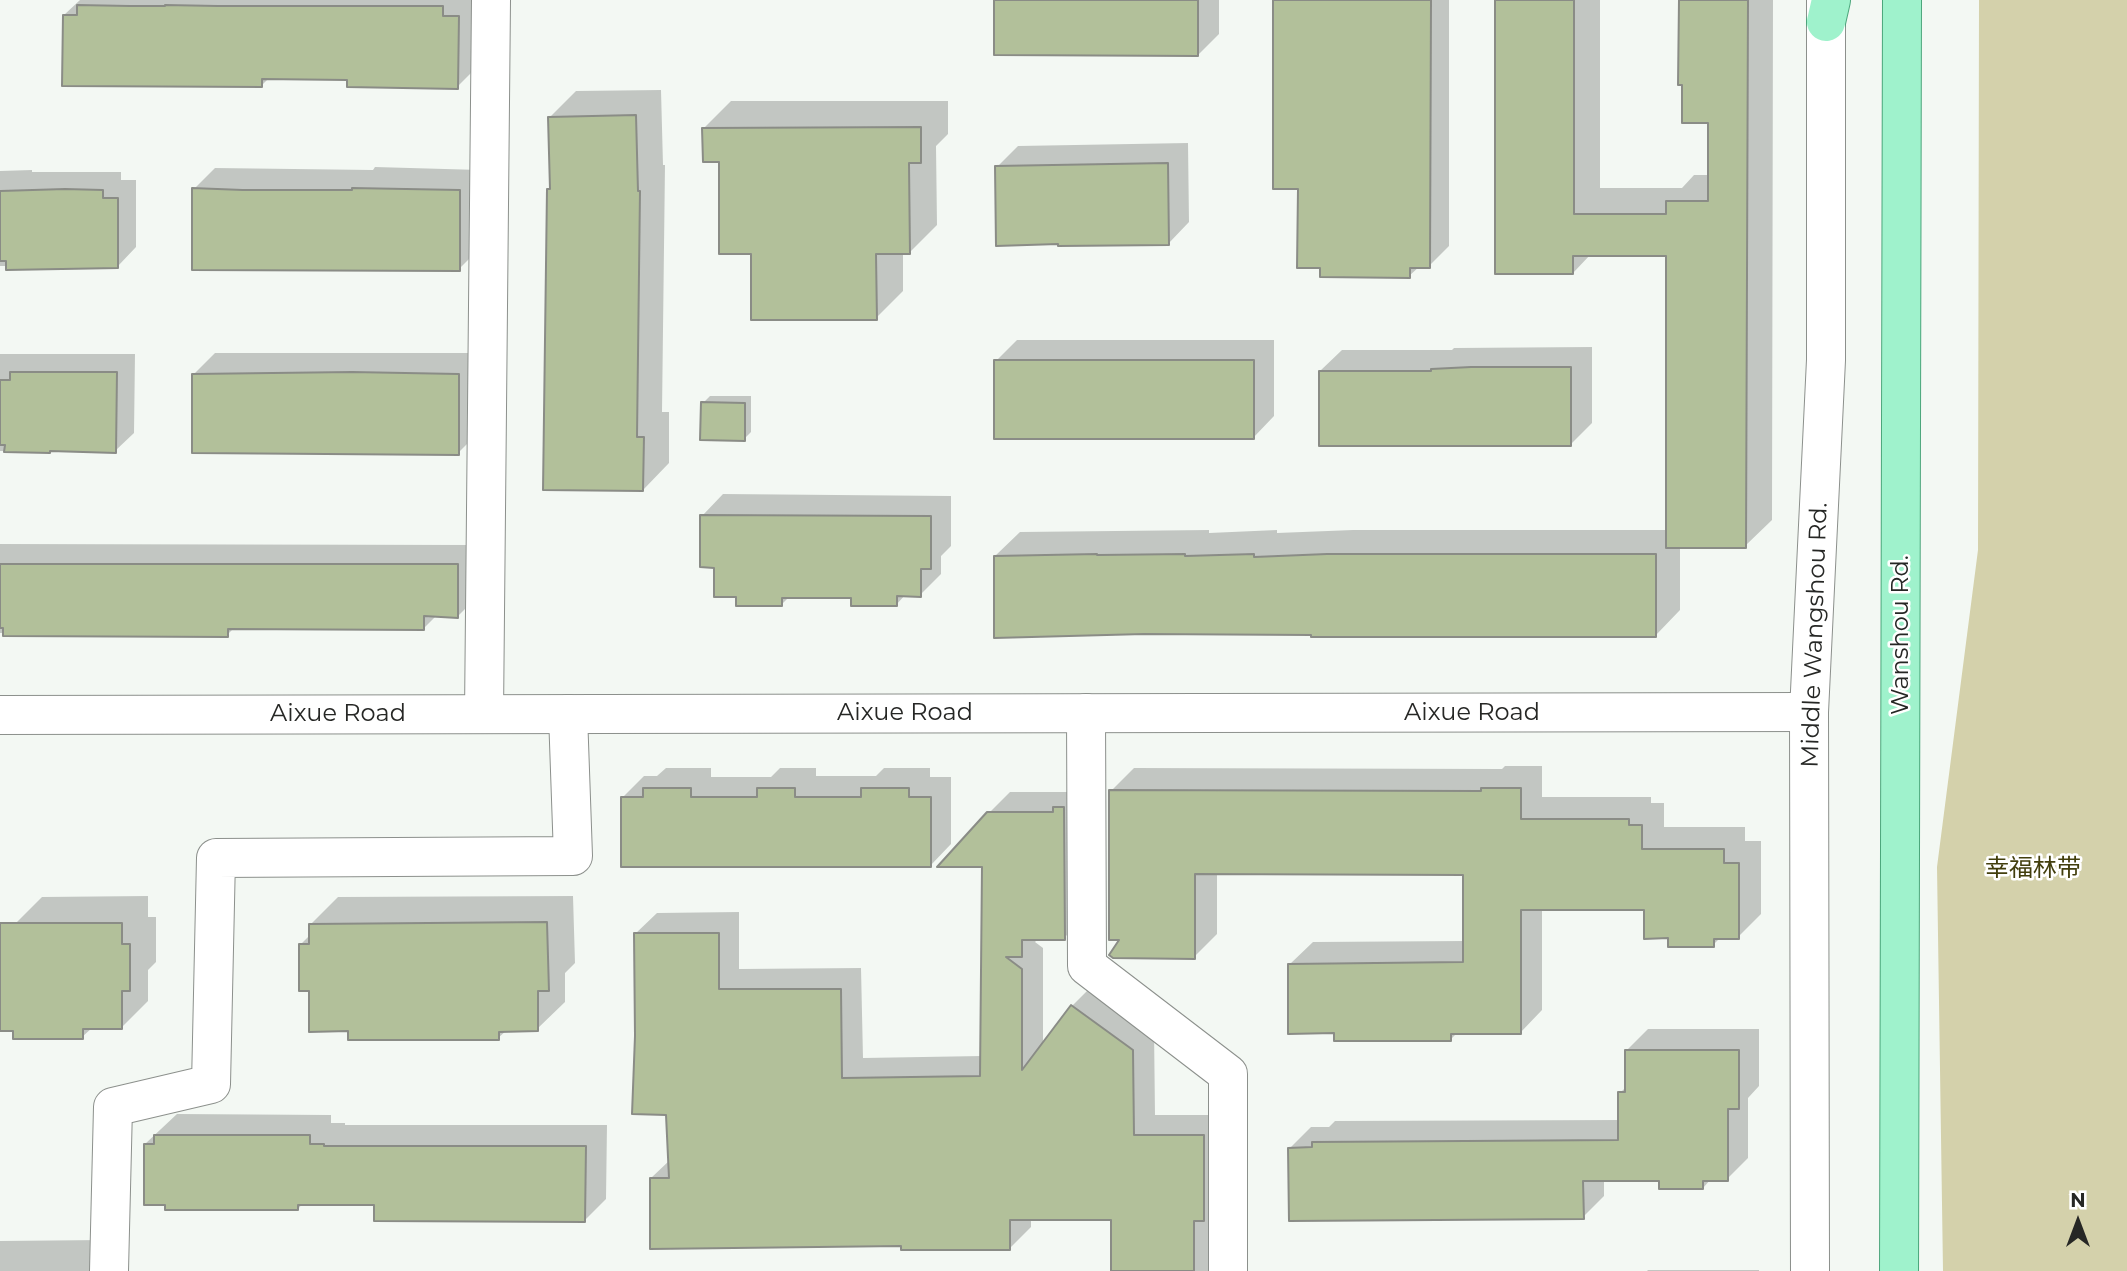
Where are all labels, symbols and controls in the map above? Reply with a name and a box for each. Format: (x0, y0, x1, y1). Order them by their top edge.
street label: Middle Wangshou Rd. (1796, 502, 1834, 768)
street label: Wanshou Rd. (1887, 555, 1915, 715)
street label: Aixue Road (837, 699, 973, 727)
street label: Aixue Road (1404, 699, 1540, 727)
street label: Aixue Road (270, 700, 406, 728)
park label: 幸福林带 (1985, 855, 2081, 883)
north arrow (2043, 1187, 2113, 1257)
text: N (2070, 1189, 2086, 1212)

